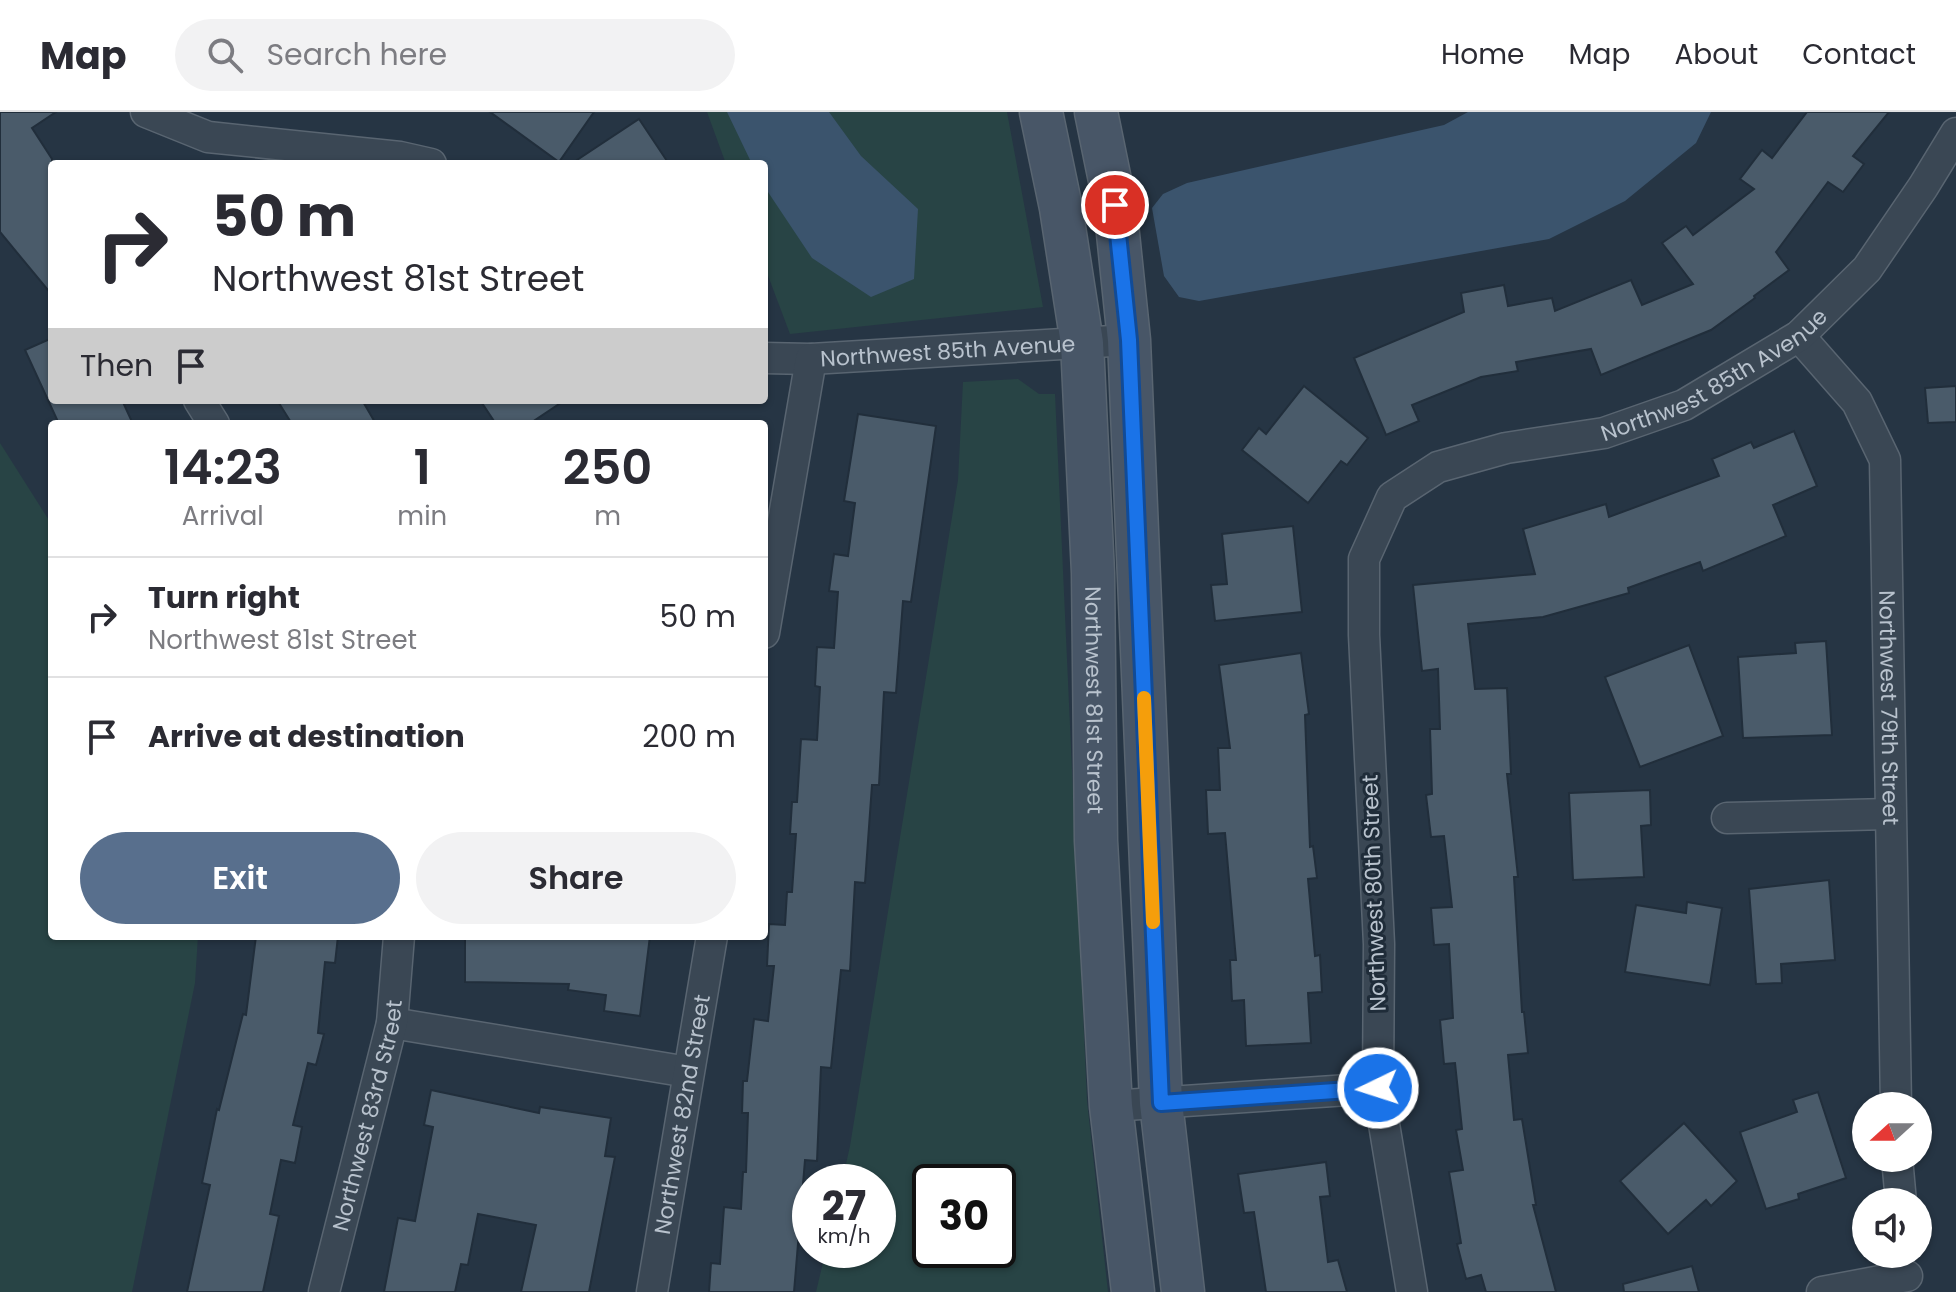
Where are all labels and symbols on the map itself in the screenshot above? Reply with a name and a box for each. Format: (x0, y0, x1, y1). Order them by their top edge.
pin (1081, 171, 1149, 239)
street label: Northwest 85th Avenue (1596, 301, 1834, 448)
street label: Northwest 85th Avenue (819, 328, 1076, 374)
street label: Northwest 81st Street (1078, 586, 1111, 814)
street label: Northwest 79th Street (1872, 590, 1907, 826)
street label: Northwest 80th Street (1354, 774, 1394, 1012)
street label: Northwest 82nd Street (646, 992, 717, 1237)
street label: Northwest 83rd Street (325, 999, 409, 1234)
position arrow (1336, 1046, 1420, 1130)
north arrow (1852, 1092, 1932, 1172)
speed limit sign: 30 (912, 1164, 1016, 1268)

